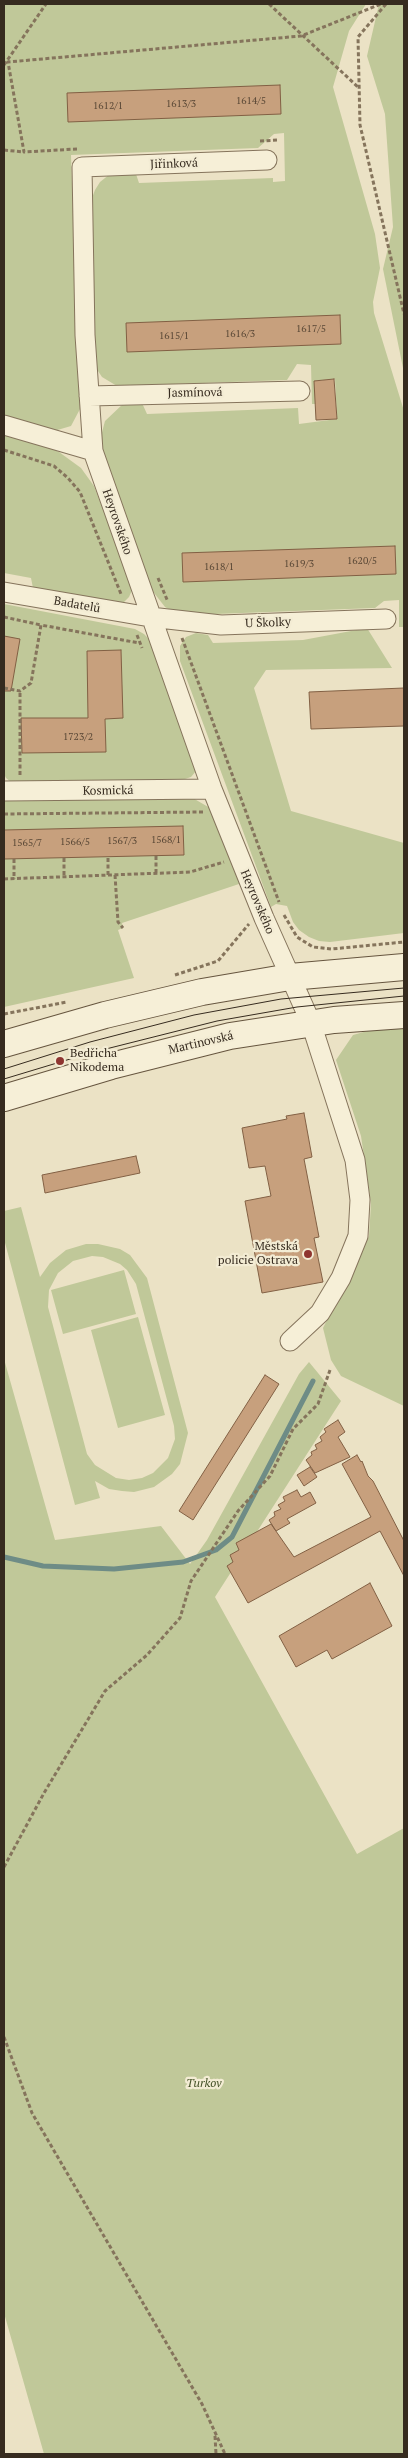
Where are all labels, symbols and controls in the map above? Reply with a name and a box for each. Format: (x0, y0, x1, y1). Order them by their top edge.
house number: 1614/5 (236, 95, 266, 107)
house number: 1613/3 (166, 98, 196, 110)
house number: 1612/1 (93, 100, 123, 112)
street label: Jiřinková (150, 156, 198, 172)
house number: 1617/5 (296, 323, 326, 335)
house number: 1616/3 (225, 328, 255, 340)
house number: 1615/1 (159, 330, 189, 342)
street label: Jasmínová (167, 385, 223, 401)
street label: Heyrovského (99, 487, 135, 557)
house number: 1620/5 (347, 555, 377, 567)
house number: 1619/3 (284, 558, 314, 570)
house number: 1618/1 (204, 561, 234, 573)
street label: Badatelů (53, 594, 101, 616)
street label: U Školky (245, 615, 291, 631)
house number: 1723/2 (63, 731, 93, 743)
street label: Kosmická (82, 783, 134, 799)
house number: 1568/1 (151, 834, 181, 846)
house number: 1567/3 (107, 835, 137, 847)
house number: 1566/5 (60, 836, 90, 848)
house number: 1565/7 (12, 837, 42, 849)
street label: Heyrovského (237, 868, 277, 936)
street label: Martinovská (167, 1029, 235, 1057)
place label: Bedřicha Nikodema (70, 1047, 124, 1075)
marker: Bedřicha Nikodema (54, 1055, 66, 1067)
place label: Městská policie Ostrava (218, 1240, 298, 1268)
marker: Městská policie Ostrava (302, 1248, 314, 1260)
park label: Turkov (186, 2077, 222, 2091)

